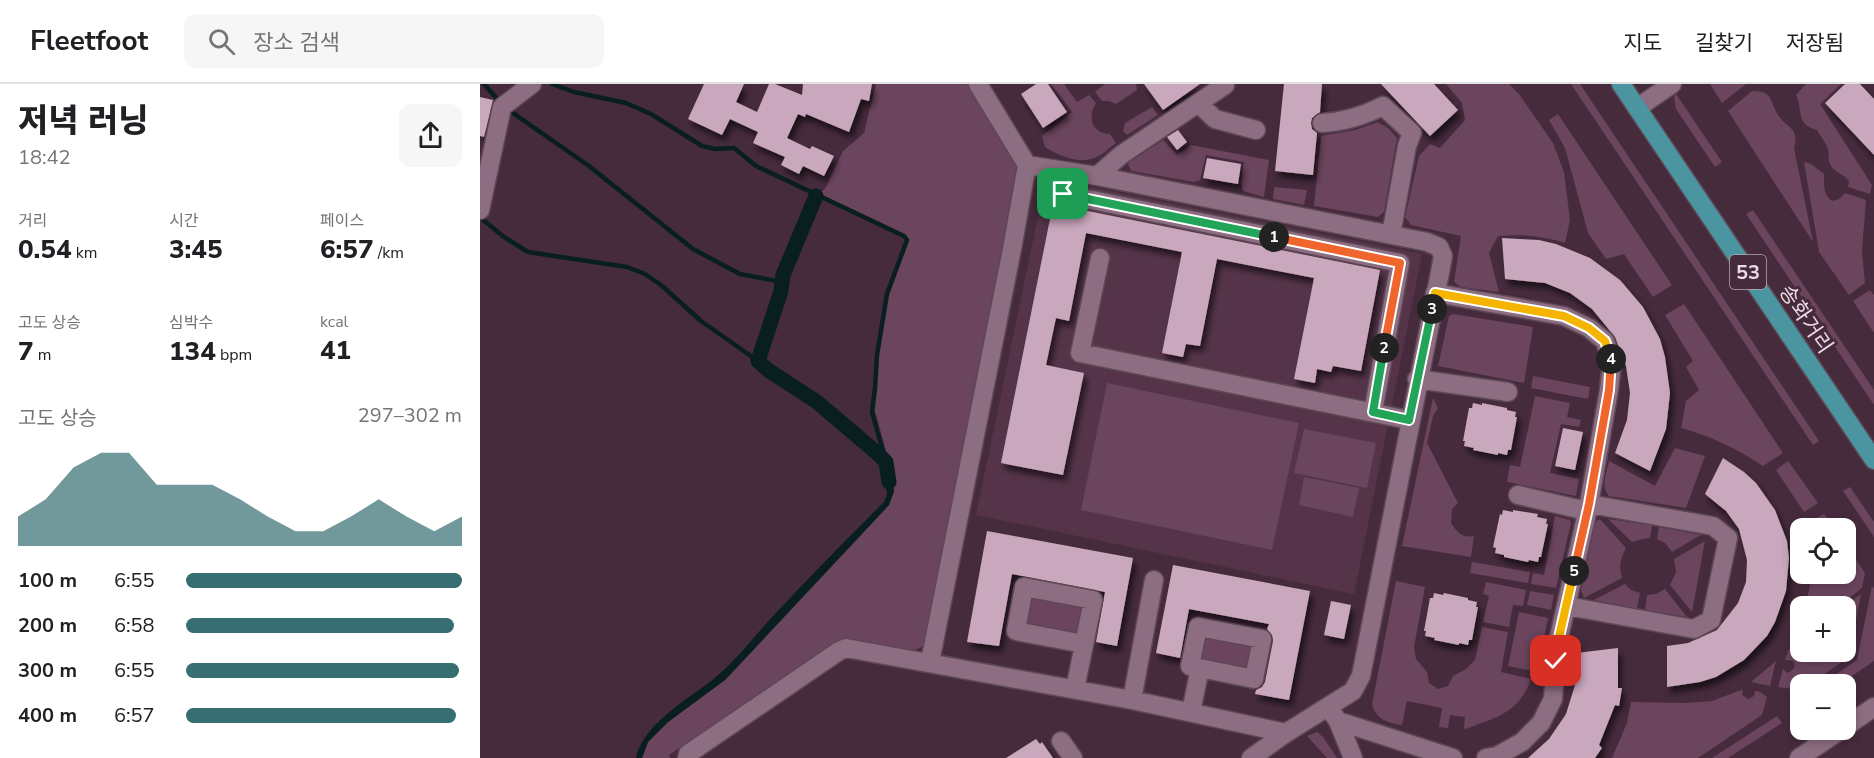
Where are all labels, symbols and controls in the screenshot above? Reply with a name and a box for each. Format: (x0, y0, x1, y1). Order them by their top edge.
search box (184, 14, 604, 68)
text: Fleetfoot (30, 22, 148, 60)
icon: search (205, 25, 238, 58)
text: 장소 검색 (253, 28, 340, 58)
text: 지도 (1623, 29, 1662, 57)
text: 길찾기 (1695, 29, 1753, 57)
text: 저장됨 (1786, 29, 1844, 57)
text: 저녁 러닝 (18, 99, 149, 144)
button: share (399, 104, 462, 167)
text: 18:42 (18, 144, 71, 171)
pin (1037, 168, 1088, 219)
icon: arrive (1046, 177, 1079, 210)
text: 거리 (18, 210, 47, 232)
text: 시간 (169, 210, 198, 232)
text: 페이스 (320, 210, 364, 232)
pin: 1 (1259, 222, 1289, 252)
text: 1 (1269, 226, 1279, 248)
text: 0.54 (18, 232, 72, 267)
text: 3:45 (169, 232, 223, 267)
text: 6:57 (320, 232, 374, 267)
text: km (72, 242, 97, 264)
text: /km (374, 242, 404, 264)
road number: 53 (1730, 255, 1766, 289)
street label: 송화거리 (1773, 279, 1839, 359)
pin: 3 (1417, 294, 1447, 324)
text: 3 (1427, 298, 1437, 320)
text: kcal (320, 311, 348, 333)
text: 고도 상승 (18, 312, 81, 334)
text: 심박수 (169, 312, 213, 334)
text: 41 (320, 333, 351, 368)
pin: 2 (1369, 333, 1399, 363)
text: 7 (18, 334, 34, 369)
text: 134 (169, 334, 216, 369)
text: 2 (1379, 337, 1389, 359)
text: m (34, 344, 51, 366)
text: bpm (216, 344, 252, 366)
pin: 4 (1596, 344, 1626, 374)
text: 4 (1606, 348, 1616, 370)
text: 297–302 m (358, 402, 462, 429)
text: 고도 상승 (18, 405, 97, 432)
map controls (1790, 518, 1856, 740)
button: locate (1790, 518, 1856, 584)
pin: 5 (1559, 556, 1589, 586)
text: 5 (1569, 560, 1579, 582)
text: 100 m (18, 567, 77, 594)
text: 6:55 (114, 567, 155, 594)
button: + (1790, 596, 1856, 662)
text: 200 m (18, 612, 77, 639)
text: 6:58 (114, 612, 155, 639)
pin (1530, 635, 1581, 686)
icon: check (1539, 644, 1572, 677)
text: 300 m (18, 657, 77, 684)
text: 6:55 (114, 657, 155, 684)
button: − (1790, 674, 1856, 740)
text: 400 m (18, 702, 77, 729)
text: 6:57 (114, 702, 155, 729)

